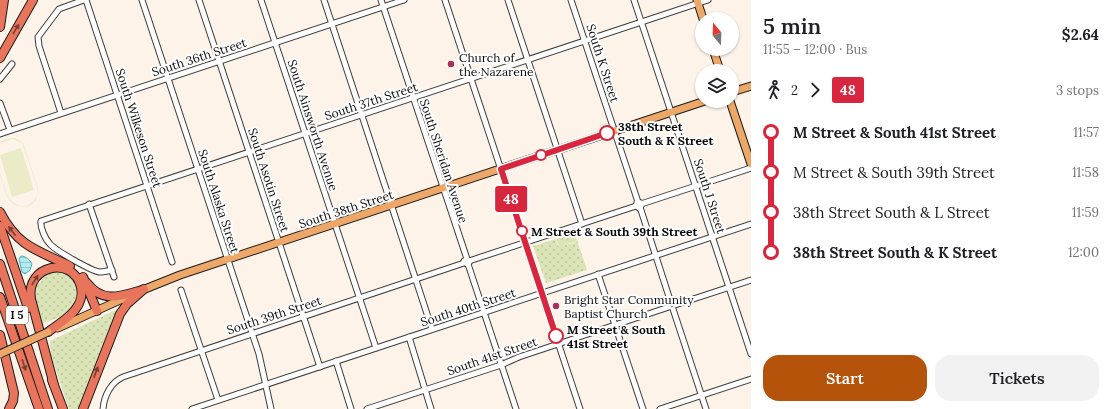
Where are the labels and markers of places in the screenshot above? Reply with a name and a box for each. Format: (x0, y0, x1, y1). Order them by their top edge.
place label: Church of the Nazarene (459, 50, 534, 79)
marker: Church of the Nazarene (446, 59, 456, 69)
place label: 38th Street South & K Street (618, 119, 714, 148)
marker: 38th Street South & K Street (599, 125, 615, 141)
unlabelled marker (535, 149, 547, 161)
place label: M Street & South 39th Street (531, 224, 698, 239)
marker: M Street & South 39th Street (516, 225, 528, 237)
place label: Bright Star Community Baptist Church (564, 292, 694, 321)
marker: Bright Star Community Baptist Church (551, 301, 561, 311)
place label: M Street & South 41st Street (567, 322, 666, 351)
marker: M Street & South 41st Street (548, 328, 564, 344)

